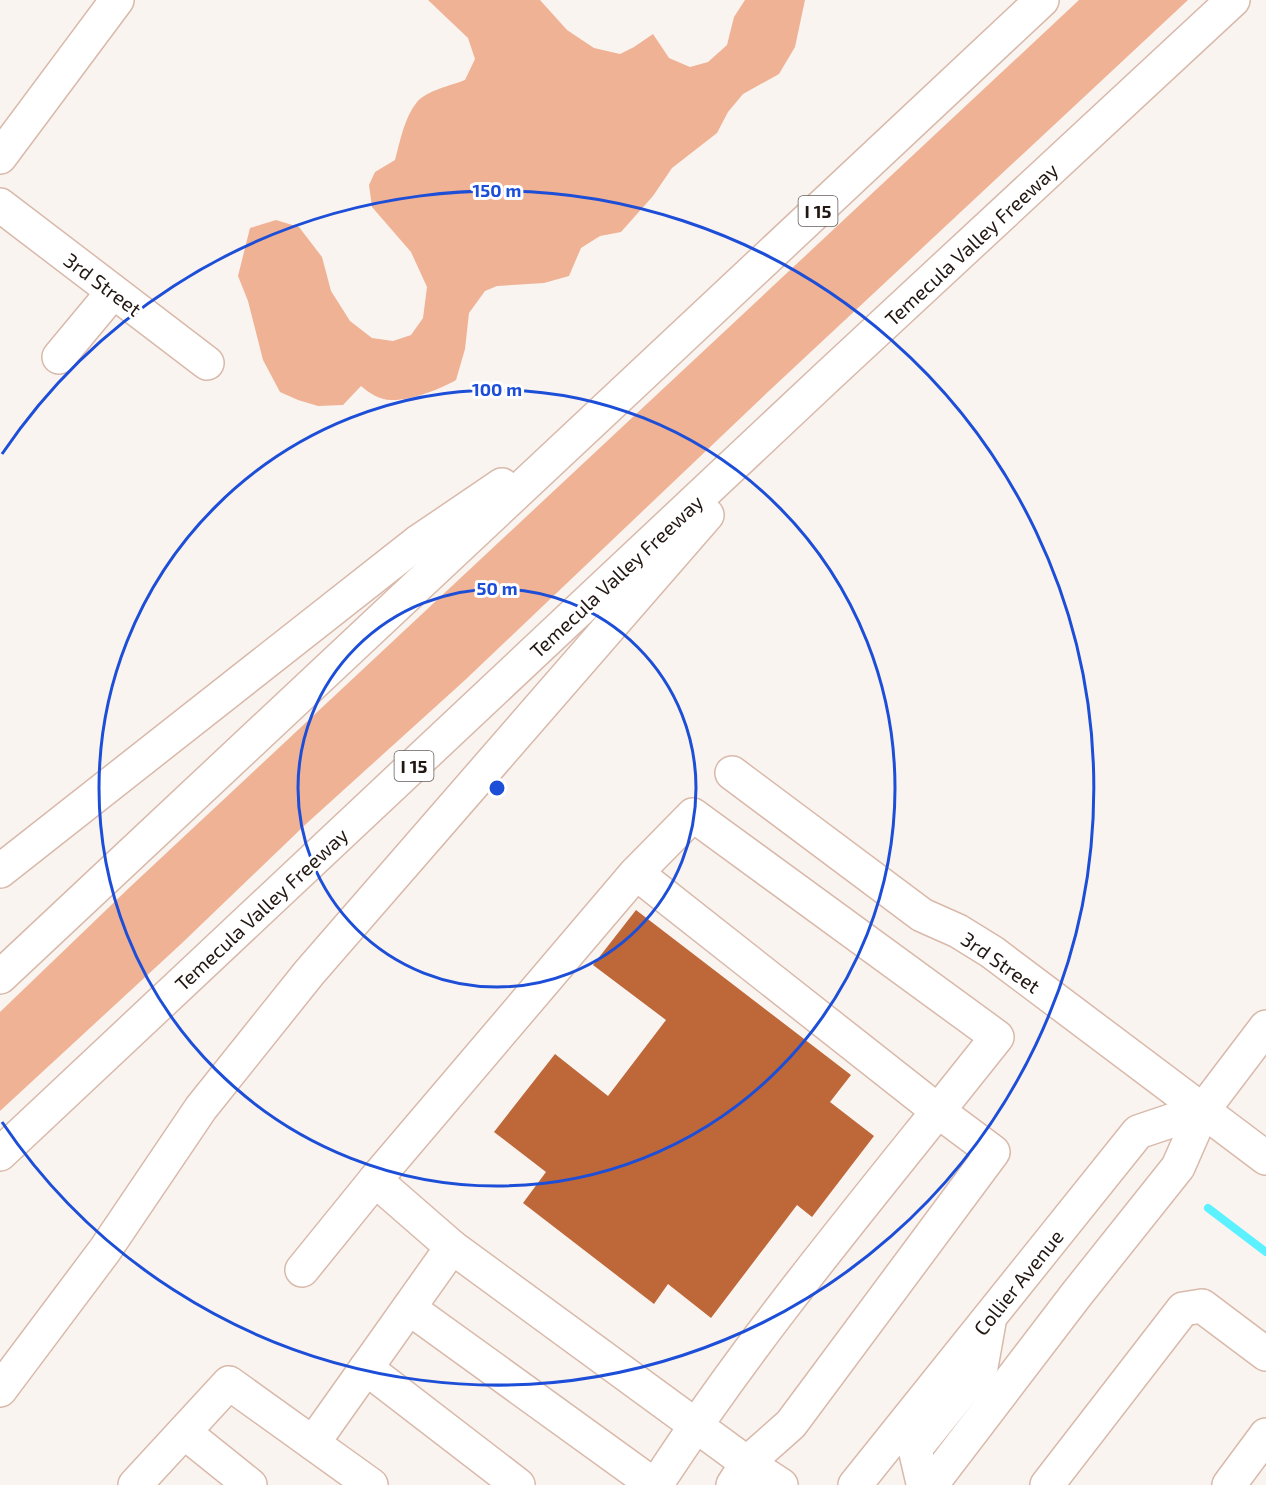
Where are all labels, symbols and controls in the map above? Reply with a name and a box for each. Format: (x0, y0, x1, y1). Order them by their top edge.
street label: Temecula Valley Freeway (879, 157, 1063, 330)
text: 150 m (473, 179, 521, 201)
road number: I 15 (798, 196, 838, 226)
street label: 3rd Street (60, 247, 147, 321)
text: 100 m (472, 378, 522, 400)
street label: Temecula Valley Freeway (524, 489, 708, 662)
text: 50 m (476, 577, 518, 599)
road number: I 15 (394, 751, 434, 781)
centre of rings (487, 778, 507, 798)
street label: Temecula Valley Freeway (169, 822, 353, 995)
street label: 3rd Street (957, 926, 1045, 998)
street label: Collier Avenue (968, 1224, 1068, 1340)

